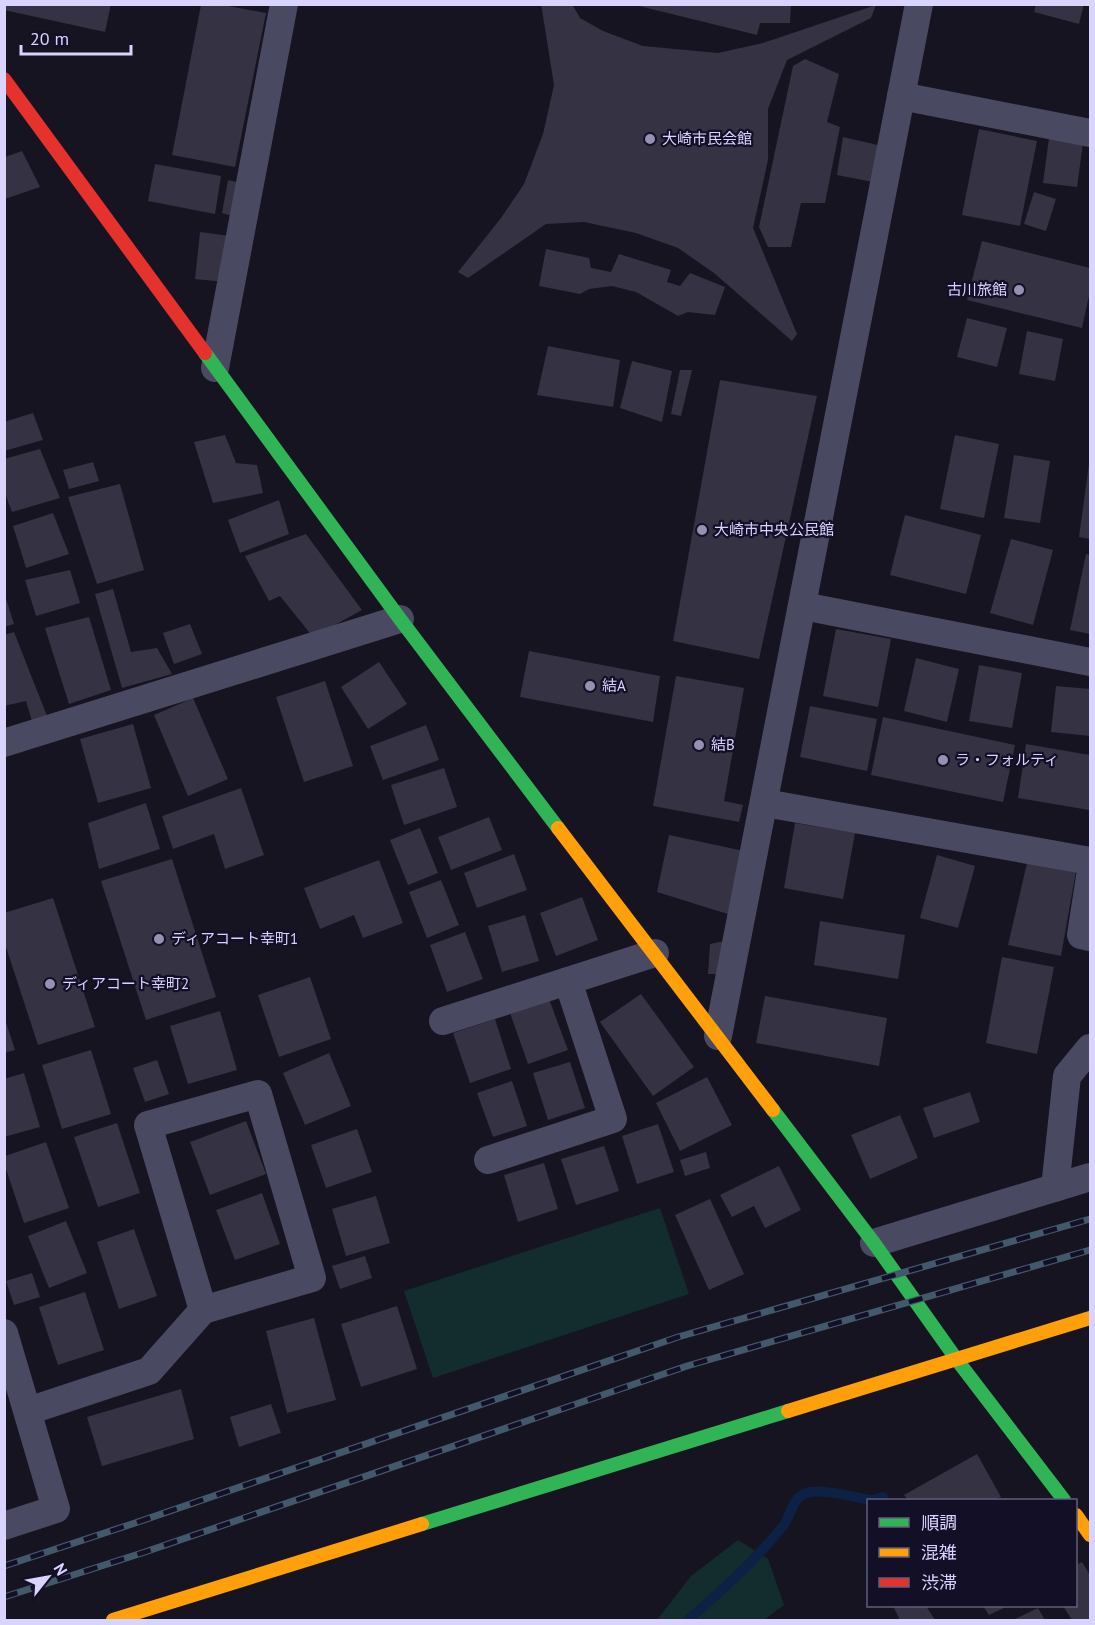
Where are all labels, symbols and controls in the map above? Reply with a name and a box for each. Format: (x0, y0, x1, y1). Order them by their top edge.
scale bar (21, 18, 130, 56)
text: 20 m (30, 27, 69, 50)
place label: 大崎市民会館 (662, 129, 752, 148)
marker: 大崎市民会館 (643, 132, 657, 146)
place label: 古川旅館 (947, 280, 1007, 299)
marker: 古川旅館 (1012, 283, 1026, 297)
place label: 大崎市中央公民館 (714, 520, 834, 539)
marker: 大崎市中央公民館 (695, 523, 709, 537)
place label: 結A (602, 676, 626, 695)
marker: 結A (583, 679, 597, 693)
place label: 結B (711, 735, 735, 754)
marker: 結B (692, 738, 706, 752)
place label: ラ・フォルティ (955, 750, 1059, 769)
marker: ラ・フォルティ (936, 753, 950, 767)
place label: ディアコート幸町1 (171, 929, 298, 948)
marker: ディアコート幸町1 (152, 932, 166, 946)
place label: ディアコート幸町2 (62, 974, 189, 993)
marker: ディアコート幸町2 (43, 977, 57, 991)
legend (867, 1499, 1077, 1607)
text: 順調 (921, 1511, 957, 1534)
text: 混雑 (921, 1541, 957, 1564)
north arrow (18, 1547, 78, 1607)
text: N (50, 1560, 72, 1579)
text: 渋滞 (921, 1571, 957, 1594)

